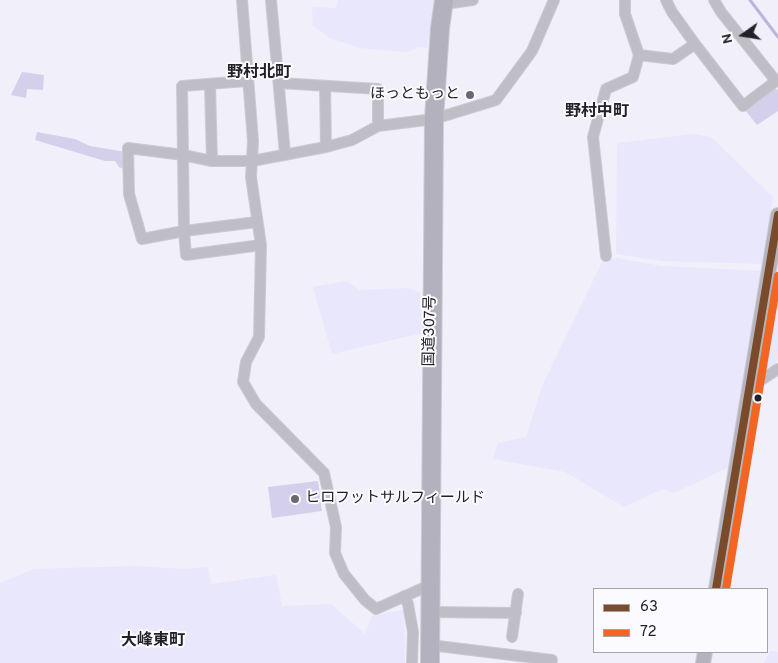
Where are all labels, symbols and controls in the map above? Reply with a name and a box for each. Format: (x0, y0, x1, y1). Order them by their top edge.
north arrow (718, 10, 768, 60)
text: N (718, 32, 737, 45)
district label: 野村北町 (227, 64, 291, 84)
place label: ほっともっと (370, 86, 460, 104)
marker: ほっともっと (464, 89, 476, 101)
district label: 野村中町 (565, 103, 629, 123)
street label: 国道307号 (421, 295, 441, 367)
unlabelled marker (753, 393, 763, 403)
place label: ヒロフットサルフィールド (305, 490, 485, 508)
marker: ヒロフットサルフィールド (289, 493, 301, 505)
legend (593, 588, 768, 653)
text: 63 (640, 598, 658, 617)
text: 72 (640, 623, 657, 642)
district label: 大峰東町 (121, 632, 185, 652)

